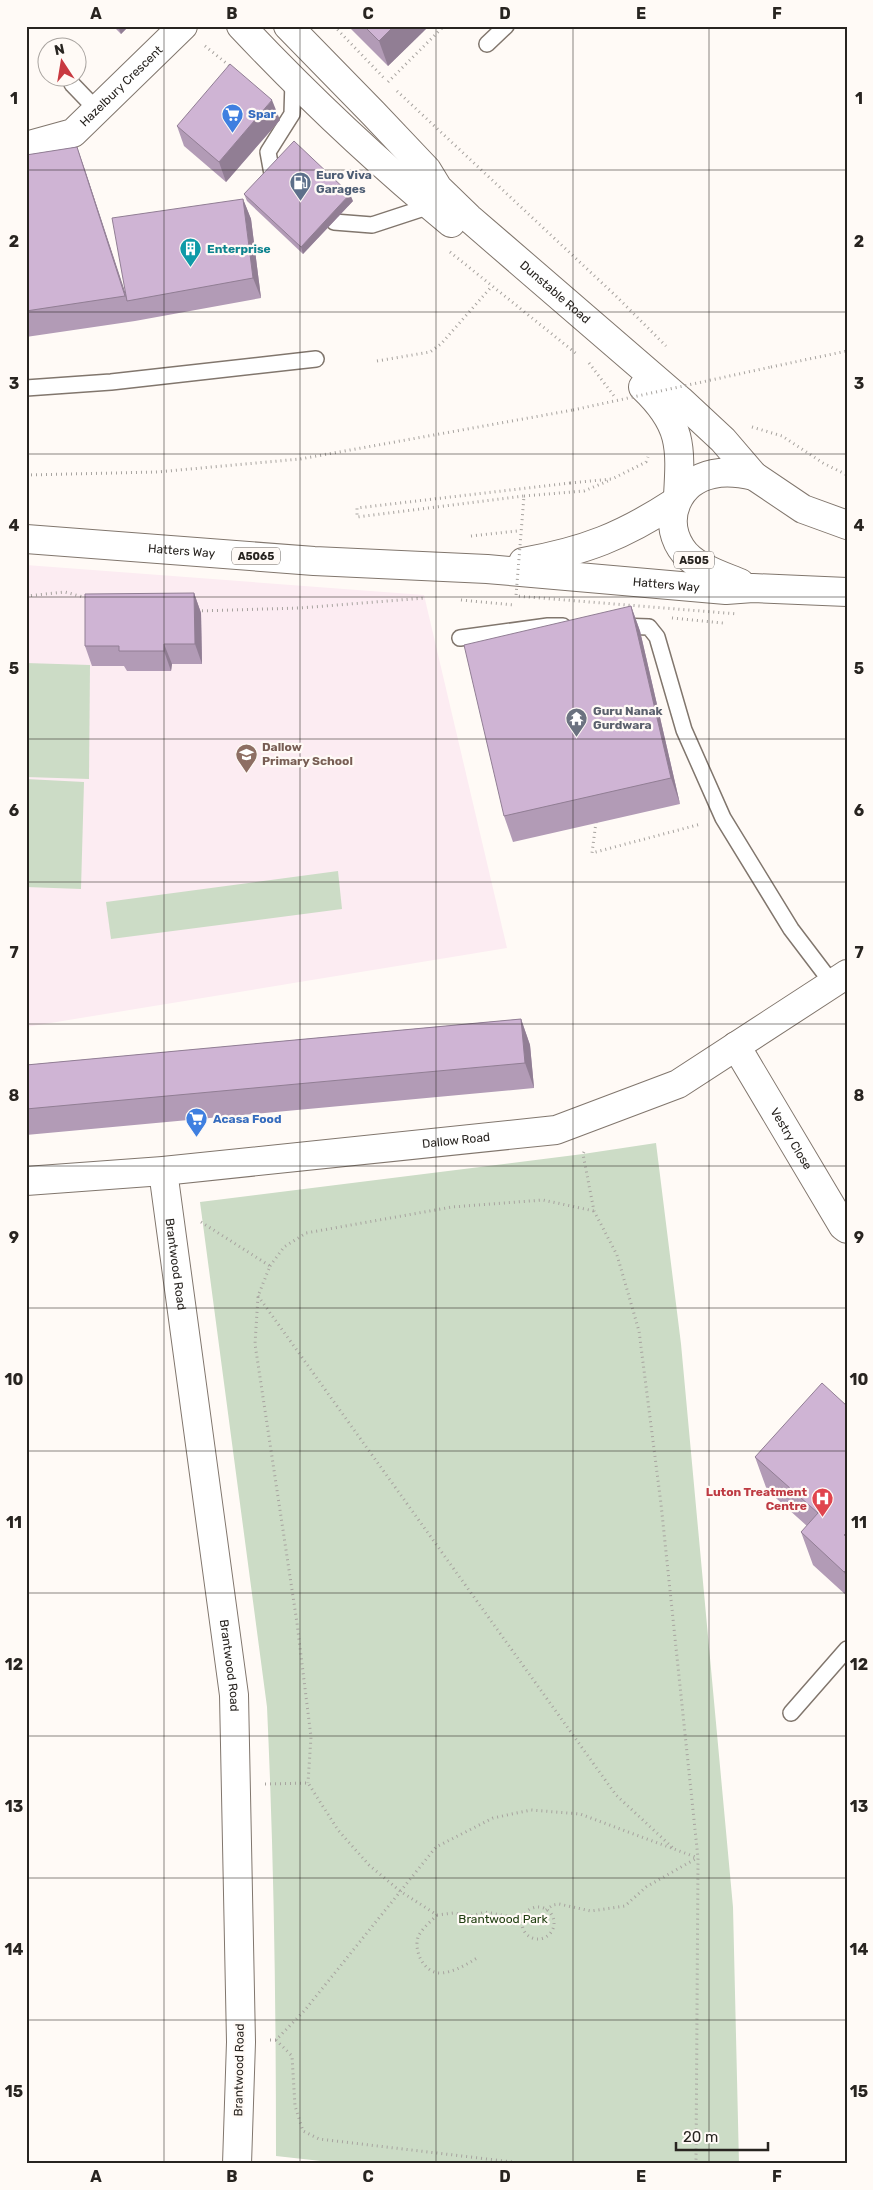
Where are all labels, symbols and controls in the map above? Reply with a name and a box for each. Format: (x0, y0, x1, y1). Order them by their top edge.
text: A (90, 4, 102, 23)
text: B (226, 4, 238, 23)
text: C (362, 4, 374, 23)
text: D (499, 4, 511, 23)
text: E (636, 4, 646, 23)
text: F (772, 4, 782, 23)
north arrow (38, 38, 88, 88)
text: N (53, 40, 66, 59)
street label: Hazelbury Crescent (77, 43, 166, 129)
text: 1 (10, 89, 18, 108)
text: 1 (855, 89, 863, 108)
supermarket icon: Spar (220, 102, 244, 133)
place label: Spar (248, 107, 277, 121)
place label: Euro Viva Garages (316, 168, 372, 196)
fuel station icon: Euro Viva Garages (288, 170, 312, 201)
text: 2 (9, 232, 19, 251)
text: 2 (854, 232, 864, 251)
building icon: Enterprise (179, 237, 203, 268)
place label: Enterprise (207, 242, 271, 256)
street label: Dunstable Road (517, 258, 593, 326)
text: 3 (9, 374, 19, 393)
text: 3 (854, 374, 864, 393)
text: 4 (9, 516, 20, 535)
text: 4 (854, 516, 865, 535)
street label: Hatters Way (148, 541, 216, 560)
road number: A5065 (232, 548, 280, 564)
road number: A505 (674, 552, 714, 568)
street label: Hatters Way (632, 575, 701, 595)
text: 5 (9, 659, 19, 678)
text: 5 (854, 659, 864, 678)
place label: Guru Nanak Gurdwara (593, 704, 663, 732)
temple icon: Guru Nanak Gurdwara (565, 706, 589, 737)
place label: Dallow Primary School (262, 740, 353, 768)
school or university icon: Dallow Primary School (234, 742, 258, 773)
text: 6 (9, 801, 19, 820)
text: 6 (854, 801, 864, 820)
text: 7 (9, 943, 19, 962)
text: 7 (854, 943, 864, 962)
text: 8 (9, 1086, 20, 1105)
text: 8 (854, 1086, 865, 1105)
street label: Vestry Close (767, 1105, 815, 1172)
supermarket icon: Acasa Food (185, 1107, 209, 1138)
place label: Acasa Food (213, 1112, 281, 1126)
street label: Dallow Road (421, 1130, 491, 1151)
street label: Brantwood Road (162, 1217, 189, 1311)
text: 9 (9, 1228, 19, 1247)
text: 9 (854, 1228, 864, 1247)
text: 10 (5, 1370, 24, 1389)
text: 10 (850, 1370, 869, 1389)
place label: Luton Treatment Centre (706, 1485, 807, 1513)
hospital icon: Luton Treatment Centre (811, 1487, 835, 1518)
text: 11 (6, 1513, 22, 1532)
text: 11 (851, 1513, 867, 1532)
street label: Brantwood Road (217, 1619, 241, 1712)
text: 12 (5, 1655, 23, 1674)
text: 12 (850, 1655, 868, 1674)
text: 13 (5, 1797, 23, 1816)
text: 13 (850, 1797, 868, 1816)
park label: Brantwood Park (458, 1912, 548, 1926)
text: 14 (5, 1940, 24, 1959)
text: 14 (850, 1940, 869, 1959)
street label: Brantwood Road (231, 2024, 247, 2116)
text: 15 (5, 2082, 23, 2101)
text: 15 (850, 2082, 868, 2101)
scale bar (676, 2120, 768, 2152)
text: 20 m (683, 2128, 718, 2146)
text: A (90, 2167, 102, 2186)
text: B (226, 2167, 238, 2186)
text: C (362, 2167, 374, 2186)
text: D (499, 2167, 511, 2186)
text: E (636, 2167, 646, 2186)
text: F (772, 2167, 782, 2186)

